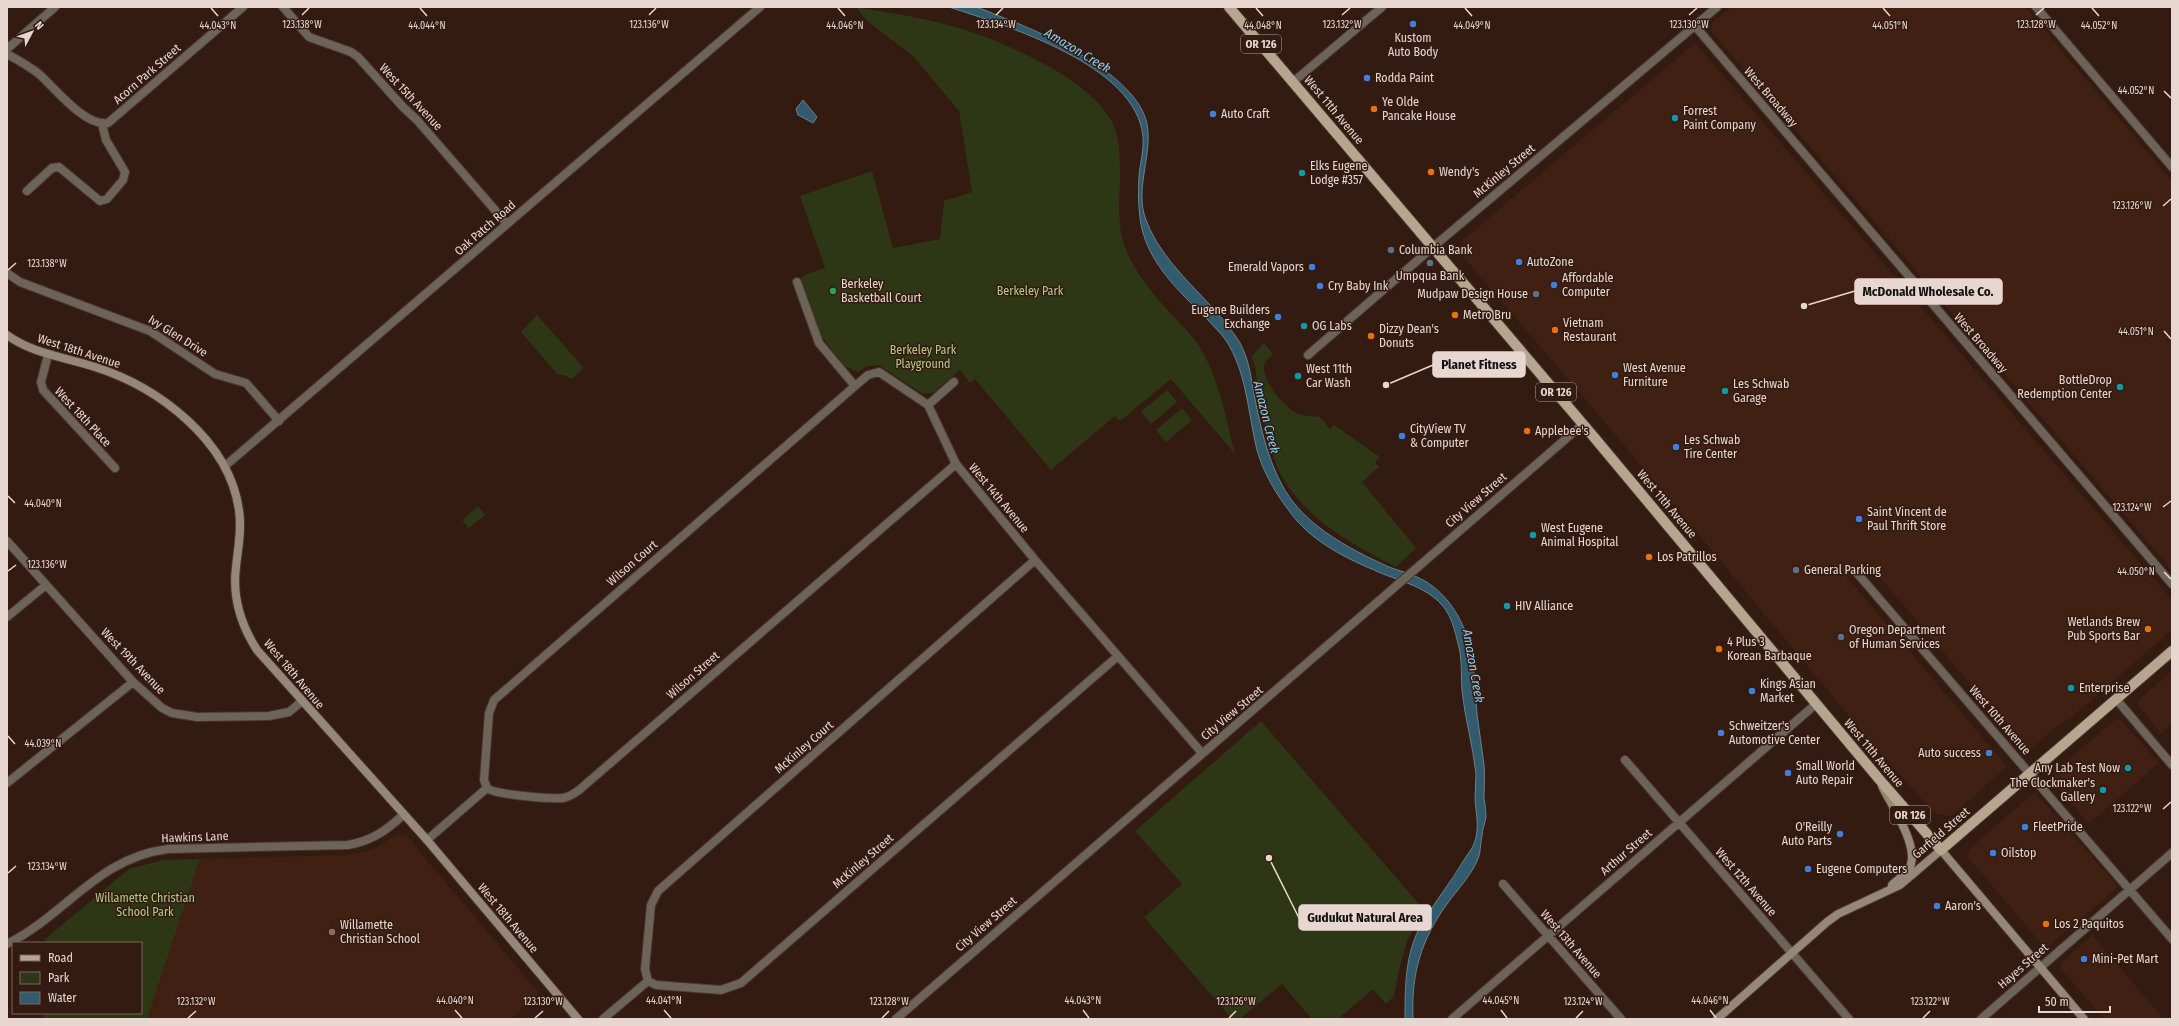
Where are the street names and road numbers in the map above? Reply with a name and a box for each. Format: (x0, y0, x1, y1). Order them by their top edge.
road number: OR 126 (1241, 35, 1281, 53)
street label: Acorn Park Street (111, 41, 184, 107)
street label: West 15th Avenue (377, 61, 445, 133)
street label: West Broadway (1741, 64, 1801, 130)
street label: West 11th Avenue (1301, 73, 1367, 147)
street label: McKinley Street (1470, 141, 1538, 201)
street label: Oak Patch Road (452, 198, 518, 258)
street label: West Broadway (1951, 310, 2011, 376)
street label: Ivy Glen Drive (146, 312, 210, 360)
street label: West 18th Avenue (36, 331, 122, 371)
road number: OR 126 (1536, 383, 1576, 401)
street label: West 18th Place (52, 384, 114, 450)
street label: West 14th Avenue (966, 460, 1032, 536)
street label: West 11th Avenue (1634, 467, 1700, 541)
street label: City View Street (1443, 470, 1509, 530)
street label: Wilson Court (604, 537, 660, 589)
street label: West 19th Avenue (98, 625, 168, 697)
street label: West 18th Avenue (261, 636, 327, 712)
street label: Wilson Street (664, 648, 722, 702)
street label: City View Street (1198, 683, 1266, 743)
street label: West 10th Avenue (1966, 683, 2034, 757)
street label: West 11th Avenue (1841, 716, 1907, 790)
street label: McKinley Court (772, 718, 836, 776)
street label: Garfield Street (1910, 804, 1972, 862)
road number: OR 126 (1890, 806, 1930, 824)
street label: Arthur Street (1597, 826, 1655, 878)
street label: Hawkins Lane (161, 829, 229, 845)
street label: McKinley Street (830, 831, 896, 891)
street label: West 12th Avenue (1713, 845, 1779, 919)
street label: West 18th Avenue (475, 880, 541, 956)
street label: City View Street (953, 894, 1019, 954)
street label: West 13th Avenue (1538, 907, 1605, 981)
street label: Hayes Street (1995, 940, 2051, 992)

